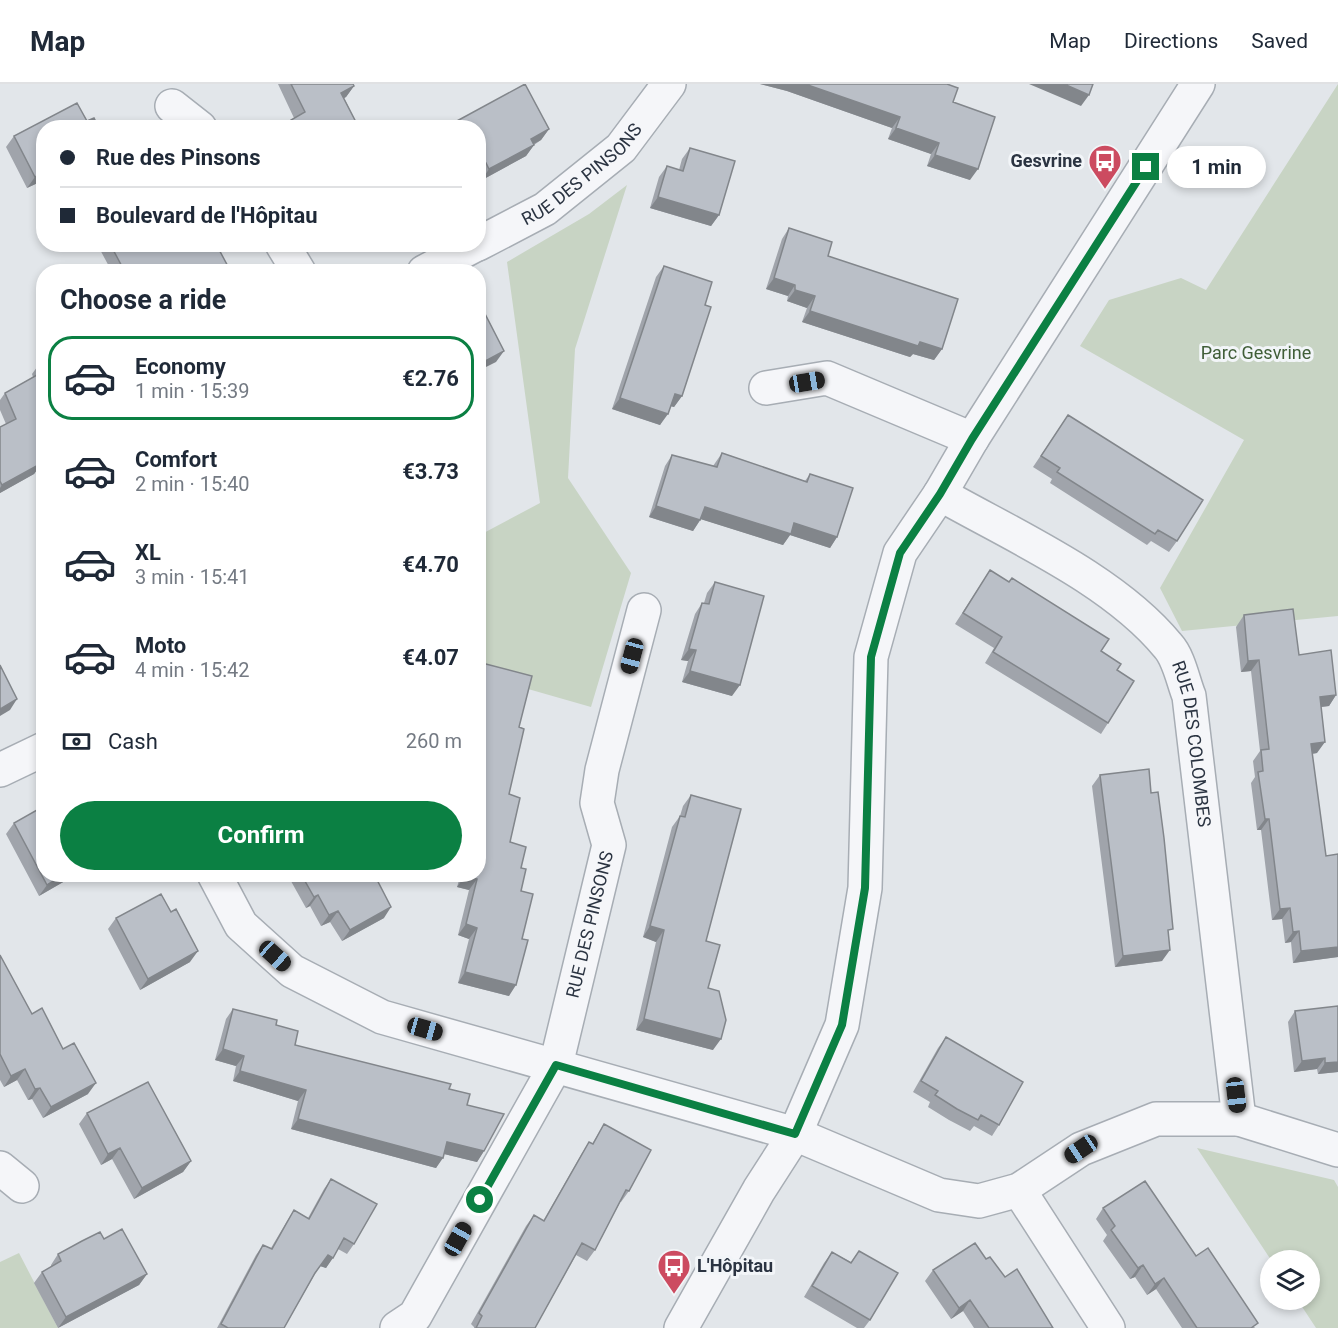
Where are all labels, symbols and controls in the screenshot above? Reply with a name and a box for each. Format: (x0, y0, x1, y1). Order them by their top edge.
text: Map (30, 25, 85, 58)
text: Map (1049, 29, 1091, 53)
text: Directions (1124, 29, 1218, 53)
text: Saved (1251, 29, 1308, 53)
street label: RUE DES PINSONS (518, 119, 646, 229)
bus stop icon: Gesvrine (1087, 143, 1123, 190)
text: Rue des Pinsons (96, 145, 260, 170)
callout: 1 min (1167, 146, 1266, 188)
place label: Gesvrine (1010, 150, 1082, 171)
route end (1132, 153, 1159, 180)
text: 1 min (1191, 155, 1242, 179)
text: Boulevard de l'Hôpitau (96, 203, 318, 228)
text: Choose a ride (60, 284, 226, 316)
park label: Parc Gesvrine (1201, 342, 1311, 363)
icon: car (63, 351, 117, 405)
text: Economy (135, 354, 226, 379)
text: €2.76 (402, 366, 459, 391)
car (788, 370, 826, 394)
text: 1 min · 15:39 (135, 379, 250, 403)
icon: car (63, 444, 117, 498)
text: Comfort (135, 447, 217, 472)
text: €3.73 (402, 459, 459, 484)
text: 2 min · 15:40 (135, 472, 250, 496)
icon: car (63, 537, 117, 591)
text: XL (135, 540, 161, 565)
text: €4.70 (402, 552, 459, 577)
text: 3 min · 15:41 (135, 565, 250, 589)
icon: car (63, 630, 117, 684)
text: Moto (135, 633, 186, 658)
car (619, 636, 645, 676)
text: €4.07 (402, 645, 459, 670)
text: 4 min · 15:42 (135, 658, 250, 682)
street label: RUE DES COLOMBES (1168, 658, 1215, 828)
icon: cash (60, 725, 93, 758)
text: Cash (108, 729, 158, 754)
text: 260 m (406, 729, 462, 753)
button: Confirm (60, 801, 462, 870)
street label: RUE DES PINSONS (562, 849, 617, 1000)
car (256, 937, 294, 975)
car (405, 1015, 445, 1043)
car (1225, 1076, 1247, 1114)
car (1061, 1131, 1101, 1167)
route start (466, 1186, 493, 1213)
car (441, 1219, 475, 1259)
bus stop icon: L'Hôpitau (656, 1248, 692, 1295)
map controls (1260, 1250, 1320, 1310)
button: layers (1260, 1250, 1320, 1310)
place label: L'Hôpitau (697, 1255, 773, 1276)

